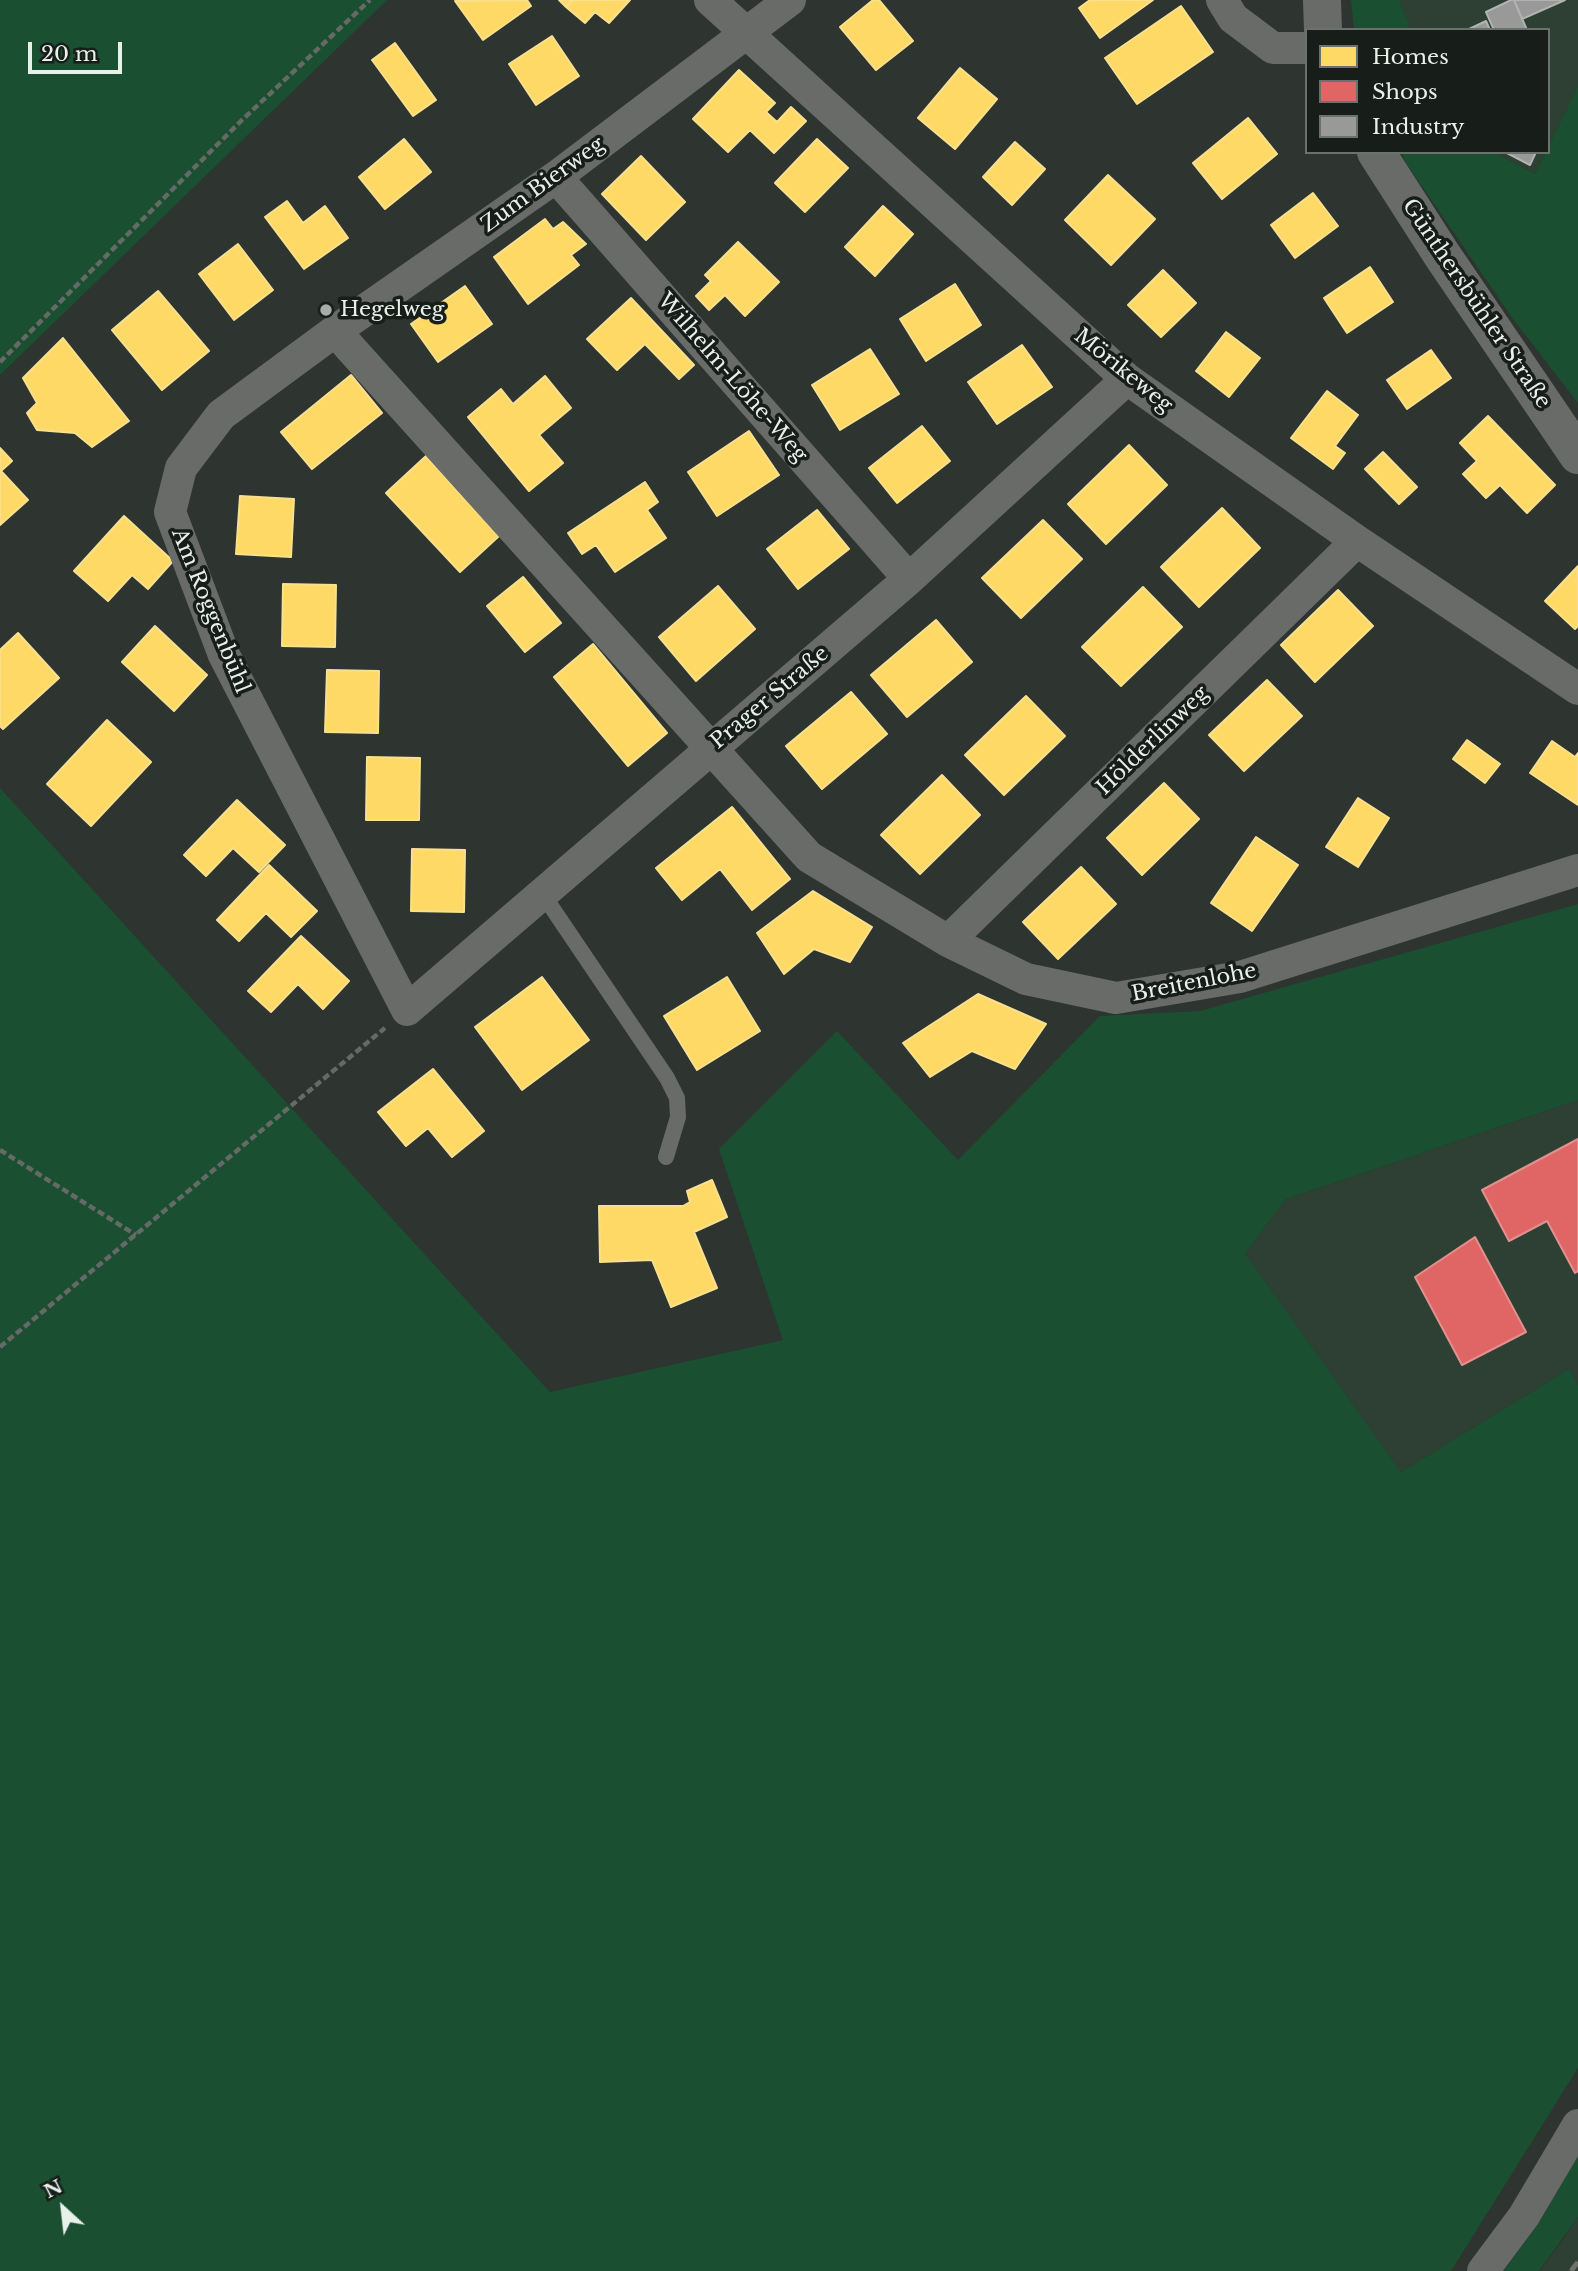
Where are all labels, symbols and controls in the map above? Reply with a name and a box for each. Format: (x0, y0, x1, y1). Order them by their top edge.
scale bar (32, 28, 126, 72)
legend (1305, 28, 1550, 154)
text: 20 m (41, 41, 98, 67)
text: Homes (1372, 44, 1449, 70)
text: Shops (1372, 79, 1438, 105)
text: Industry (1372, 114, 1464, 140)
street label: Zum Bierweg (476, 132, 610, 238)
street label: Günthersbühler Straße (1396, 194, 1556, 414)
street label: Wilhelm-Löhe-Weg (652, 288, 812, 468)
place label: Hegelweg (340, 297, 444, 323)
marker: Hegelweg (318, 302, 334, 318)
street label: Mörikeweg (1069, 324, 1177, 418)
street label: Am Roggenbühl (165, 525, 255, 697)
street label: Prager Straße (706, 641, 834, 755)
street label: Hölderlinweg (1092, 681, 1214, 801)
street label: Breitenlohe (1129, 959, 1259, 1007)
north arrow (28, 2173, 98, 2243)
text: N (40, 2175, 66, 2203)

